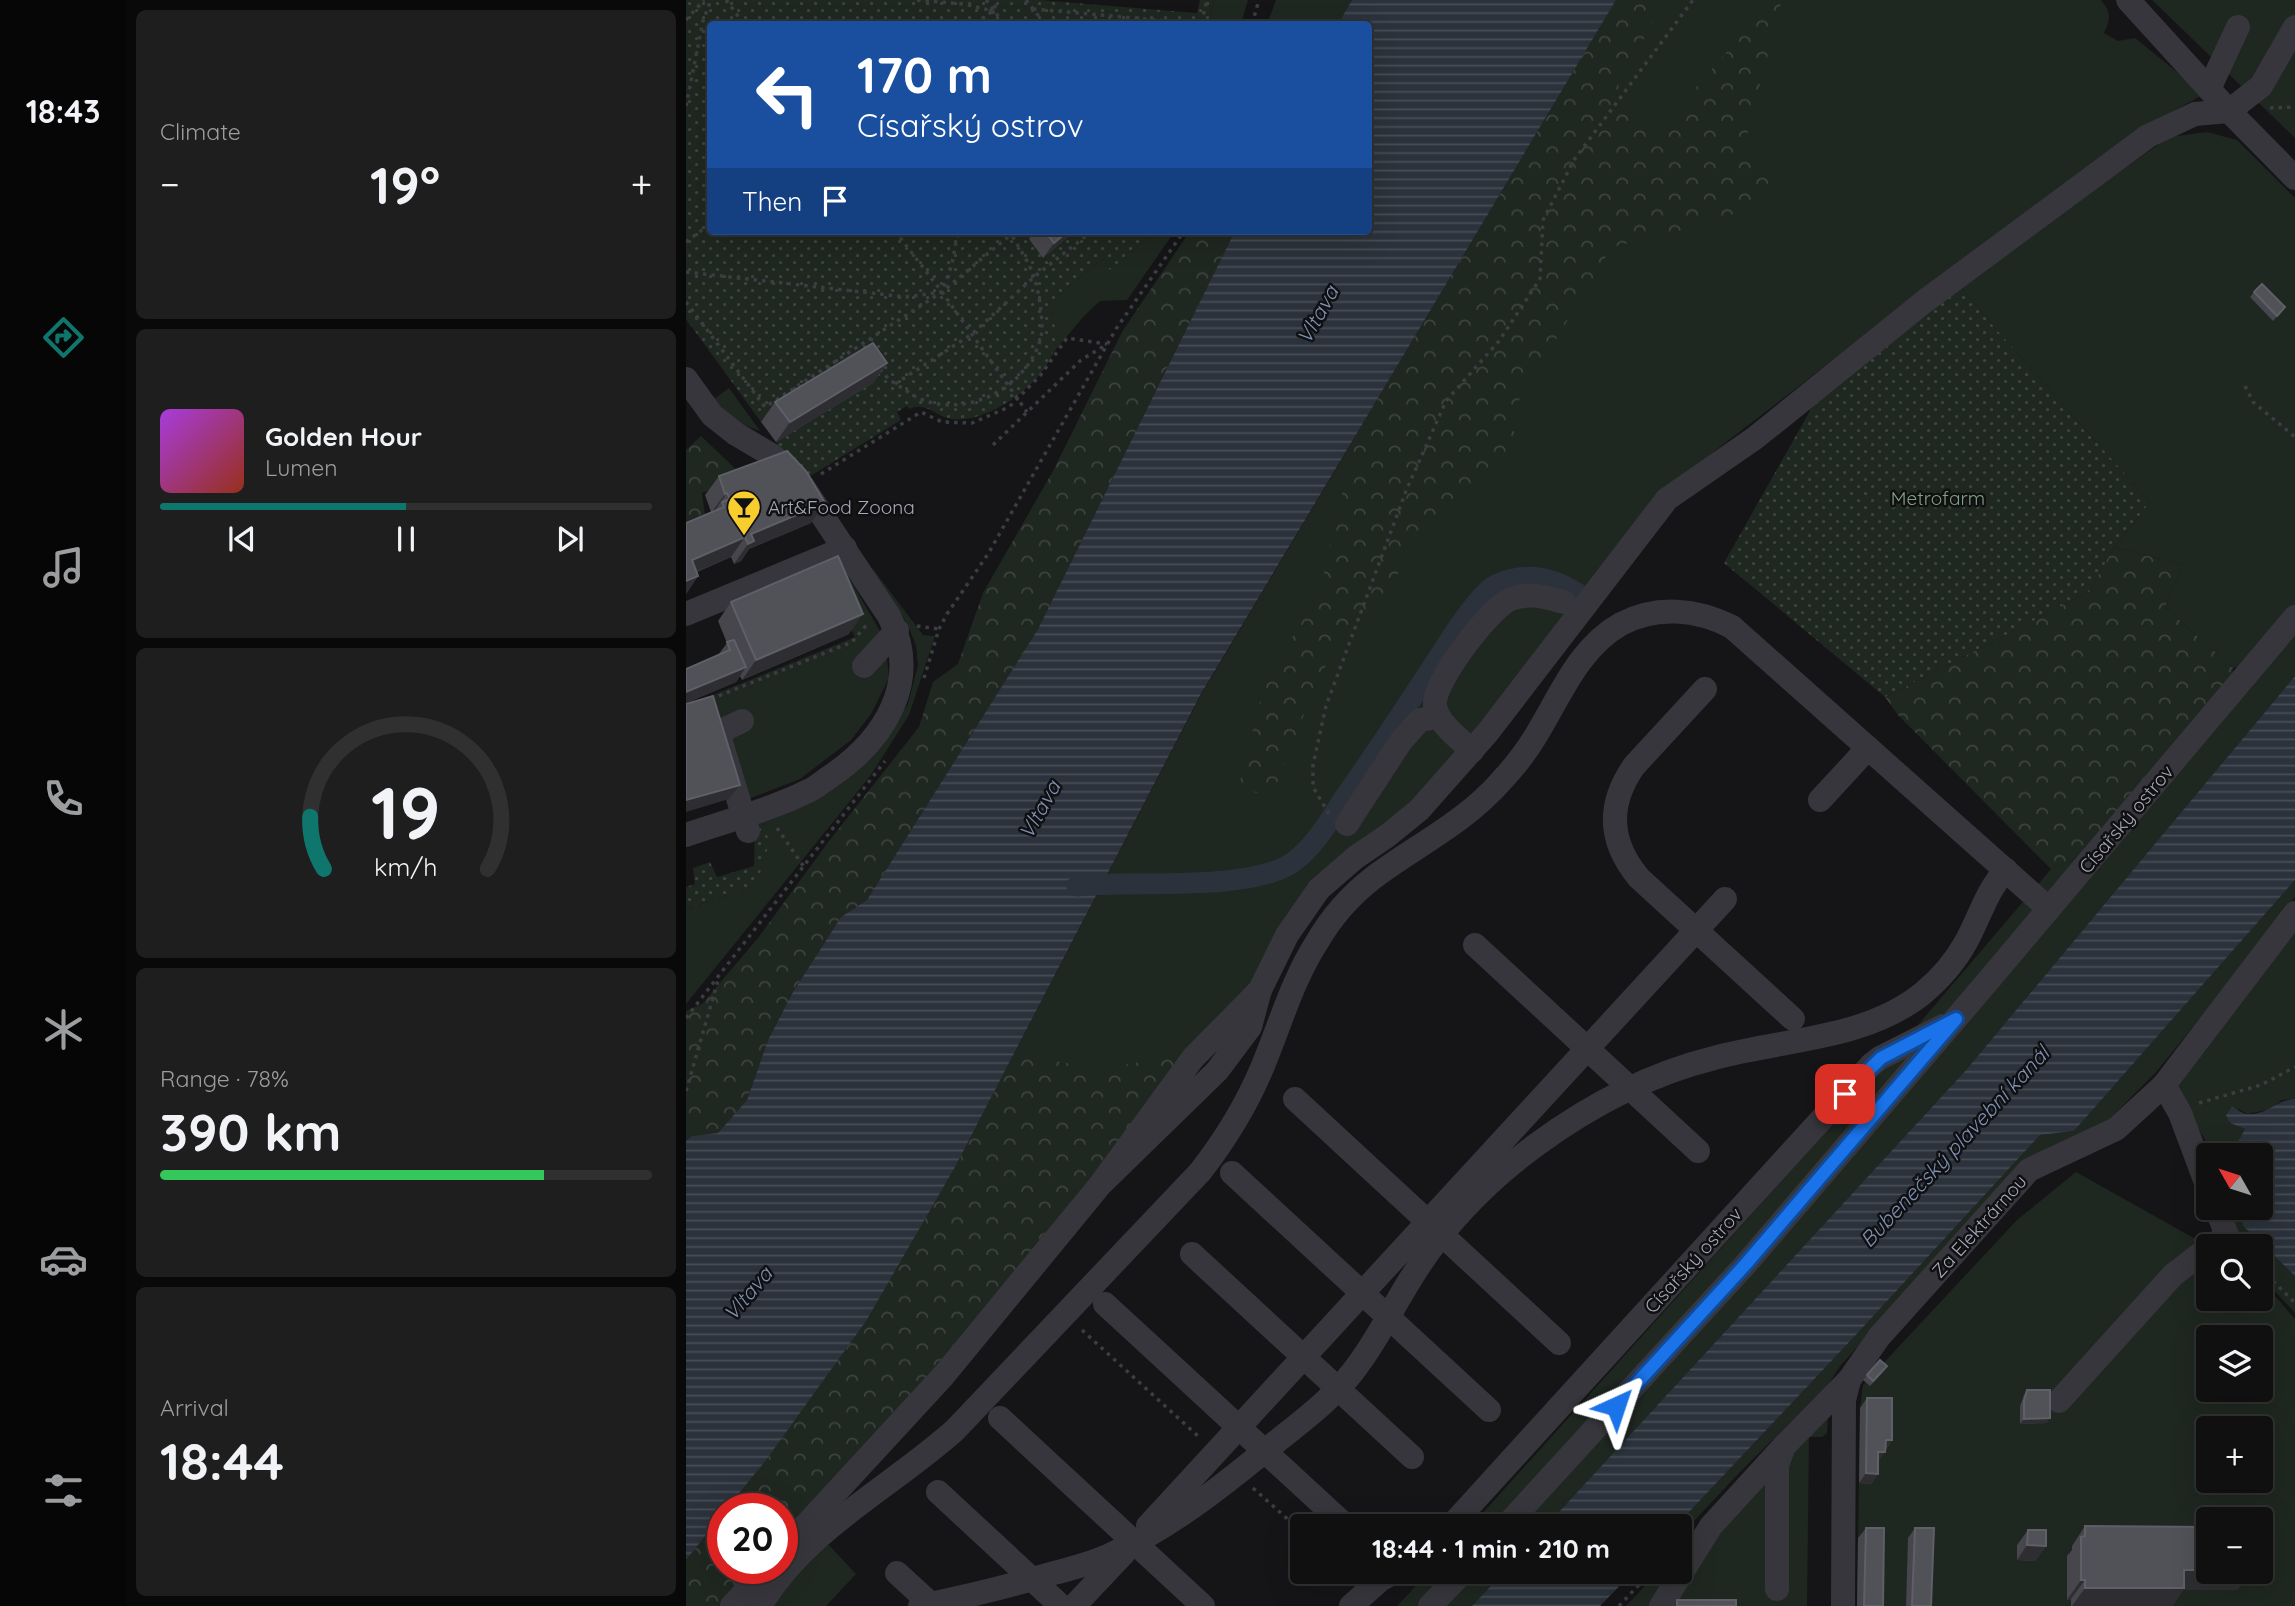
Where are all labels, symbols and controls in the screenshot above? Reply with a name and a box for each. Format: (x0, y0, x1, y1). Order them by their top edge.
text: 170 m (857, 44, 992, 105)
icon: left (742, 49, 833, 140)
text: 18:43 (26, 91, 100, 131)
text: Císařský ostrov (857, 105, 1084, 145)
text: Climate (160, 117, 241, 146)
text: 19° (370, 152, 440, 217)
text: − (160, 160, 180, 208)
text: + (631, 160, 652, 208)
icon: arrive (816, 182, 854, 220)
text: Then (742, 185, 802, 218)
water label: Vltava (1291, 280, 1344, 348)
icon: directions (39, 313, 88, 362)
text: Golden Hour (265, 420, 422, 453)
text: Lumen (265, 453, 338, 482)
park label: Metrofarm (1891, 486, 1985, 510)
bar icon: Art&Food Zoona (725, 488, 763, 537)
place label: Art&Food Zoona (768, 495, 915, 519)
icon: previous (223, 520, 261, 558)
icon: pause (387, 520, 425, 558)
icon: next (551, 520, 589, 558)
icon: music (39, 543, 88, 592)
street label: Císařský ostrov (2074, 760, 2178, 878)
text: 19 (371, 766, 441, 857)
icon: phone (39, 774, 88, 823)
water label: Vltava (1013, 775, 1066, 843)
text: km/h (374, 851, 438, 882)
icon: climate (39, 1005, 88, 1054)
water label: Bubenečský plavební kanál (1854, 1039, 2056, 1252)
text: Range · 78% (160, 1064, 289, 1093)
pin (1815, 1064, 1875, 1124)
icon: arrive (1826, 1075, 1864, 1113)
text: 390 km (160, 1099, 341, 1164)
north arrow (2196, 1143, 2273, 1220)
map controls (2196, 1143, 2273, 1584)
street label: Za Elektrárnou (1926, 1170, 2032, 1282)
street label: Císařský ostrov (1639, 1202, 1747, 1318)
button: search (2196, 1234, 2273, 1311)
icon: car (39, 1235, 88, 1284)
water label: Vltava (717, 1260, 778, 1326)
button: layers (2196, 1325, 2273, 1402)
position arrow (1579, 1369, 1653, 1443)
text: Arrival (160, 1393, 229, 1422)
button: + (2196, 1416, 2273, 1493)
text: 18:44 (160, 1428, 284, 1493)
icon: filters (39, 1466, 88, 1515)
speed limit sign: 20 (707, 1493, 798, 1584)
button: − (2196, 1507, 2273, 1584)
text: 18:44 · 1 min · 210 m (1372, 1532, 1610, 1565)

